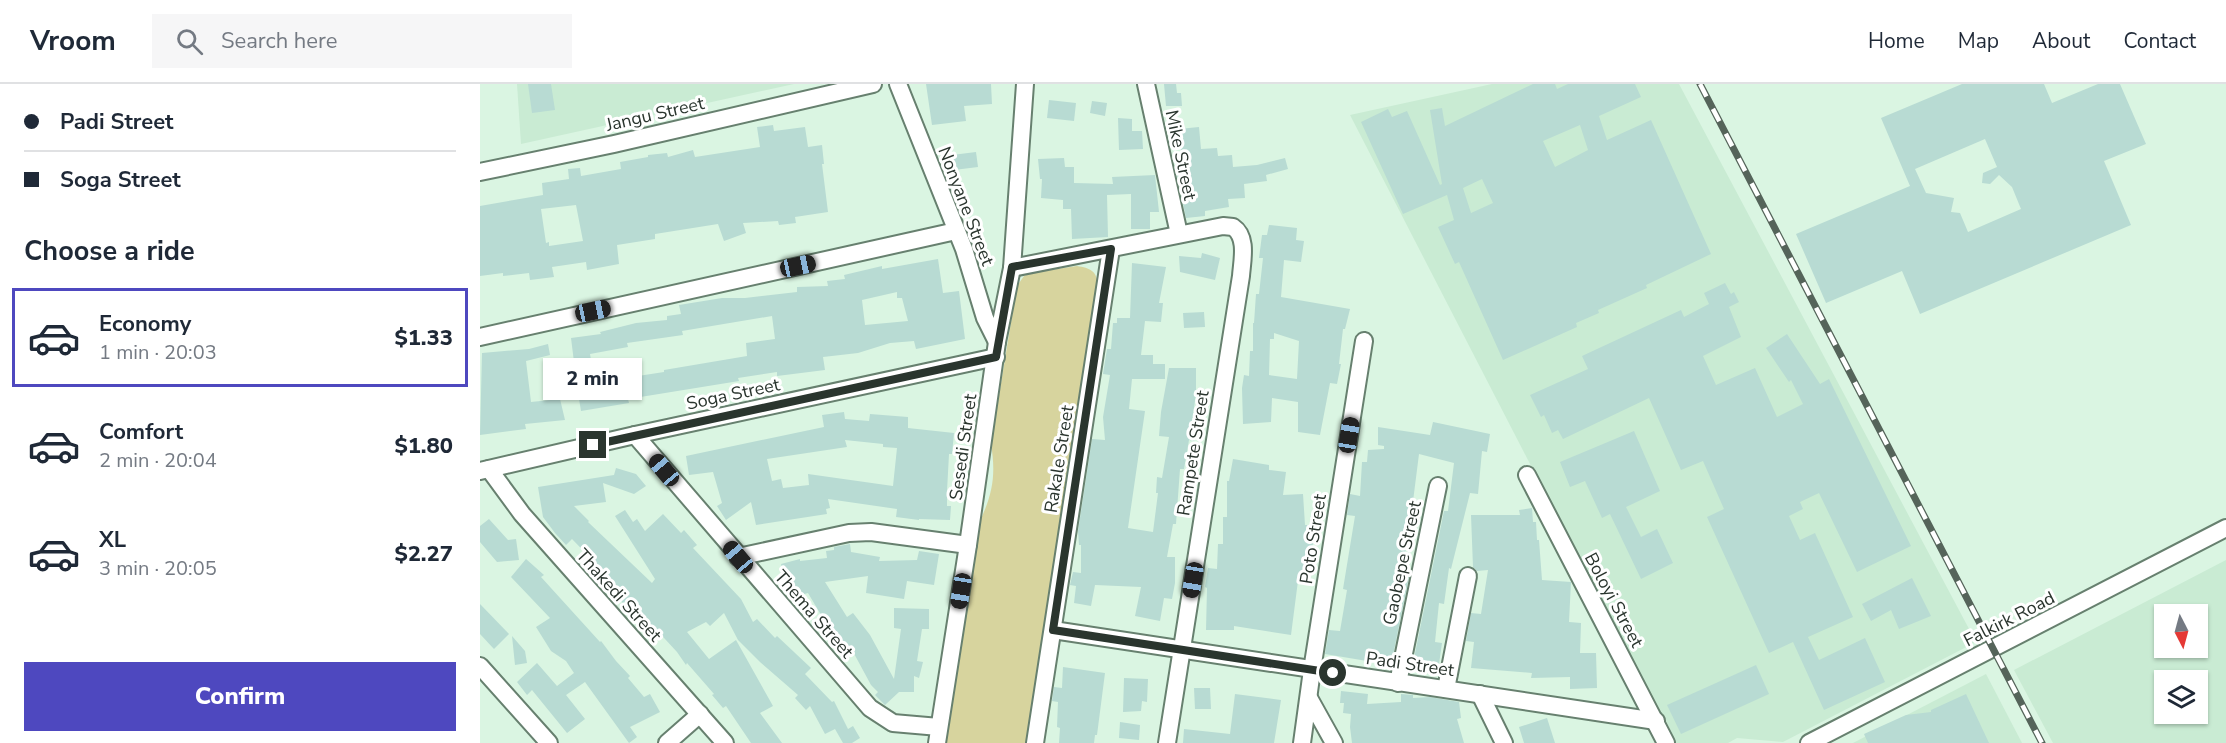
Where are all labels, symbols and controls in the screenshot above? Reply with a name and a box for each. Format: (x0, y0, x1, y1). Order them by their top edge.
search box (152, 14, 572, 68)
text: Vroom (30, 22, 116, 60)
icon: search (173, 25, 206, 58)
text: Search here (221, 26, 338, 56)
text: Home (1868, 27, 1925, 55)
text: Map (1958, 27, 1999, 55)
text: About (2032, 27, 2090, 55)
text: Contact (2123, 27, 2196, 55)
street label: Jangu Street (603, 91, 707, 137)
text: Padi Street (60, 107, 174, 137)
street label: Mike Street (1160, 108, 1202, 203)
street label: Nonyane Street (932, 143, 1000, 270)
text: Soga Street (60, 165, 181, 195)
text: Choose a ride (24, 233, 195, 270)
car (779, 253, 817, 279)
car (574, 298, 612, 324)
text: Economy (99, 309, 191, 339)
icon: car (27, 311, 81, 365)
text: $1.33 (394, 323, 453, 353)
text: 1 min · 20:03 (99, 339, 217, 366)
callout: 2 min (543, 358, 642, 400)
text: 2 min (566, 365, 619, 392)
street label: Soga Street (684, 372, 783, 416)
street label: Rampete Street (1171, 388, 1215, 517)
street label: Sesedi Street (944, 392, 982, 502)
street label: Rakale Street (1039, 403, 1079, 514)
car (1337, 416, 1361, 454)
text: Comfort (99, 417, 183, 447)
icon: car (27, 419, 81, 473)
text: $1.80 (394, 431, 453, 461)
route end (579, 431, 606, 458)
text: 2 min · 20:04 (99, 447, 217, 474)
car (646, 450, 682, 490)
street label: Poto Street (1294, 492, 1332, 586)
street label: Gaobepe Street (1377, 498, 1427, 627)
text: XL (99, 525, 126, 555)
icon: car (27, 527, 81, 581)
car (720, 537, 756, 577)
text: $2.27 (394, 539, 453, 569)
street label: Thakedi Street (571, 543, 668, 647)
street label: Boloyi Street (1579, 548, 1649, 652)
text: 3 min · 20:05 (99, 555, 217, 582)
car (1181, 561, 1205, 599)
street label: Thema Street (769, 565, 859, 664)
car (949, 572, 973, 610)
street label: Falkirk Road (1959, 586, 2059, 652)
north arrow (2154, 604, 2208, 658)
map controls (2154, 604, 2208, 724)
street label: Padi Street (1364, 646, 1456, 682)
route start (1319, 659, 1346, 686)
button: Confirm (24, 662, 456, 731)
button: layers (2154, 670, 2208, 724)

